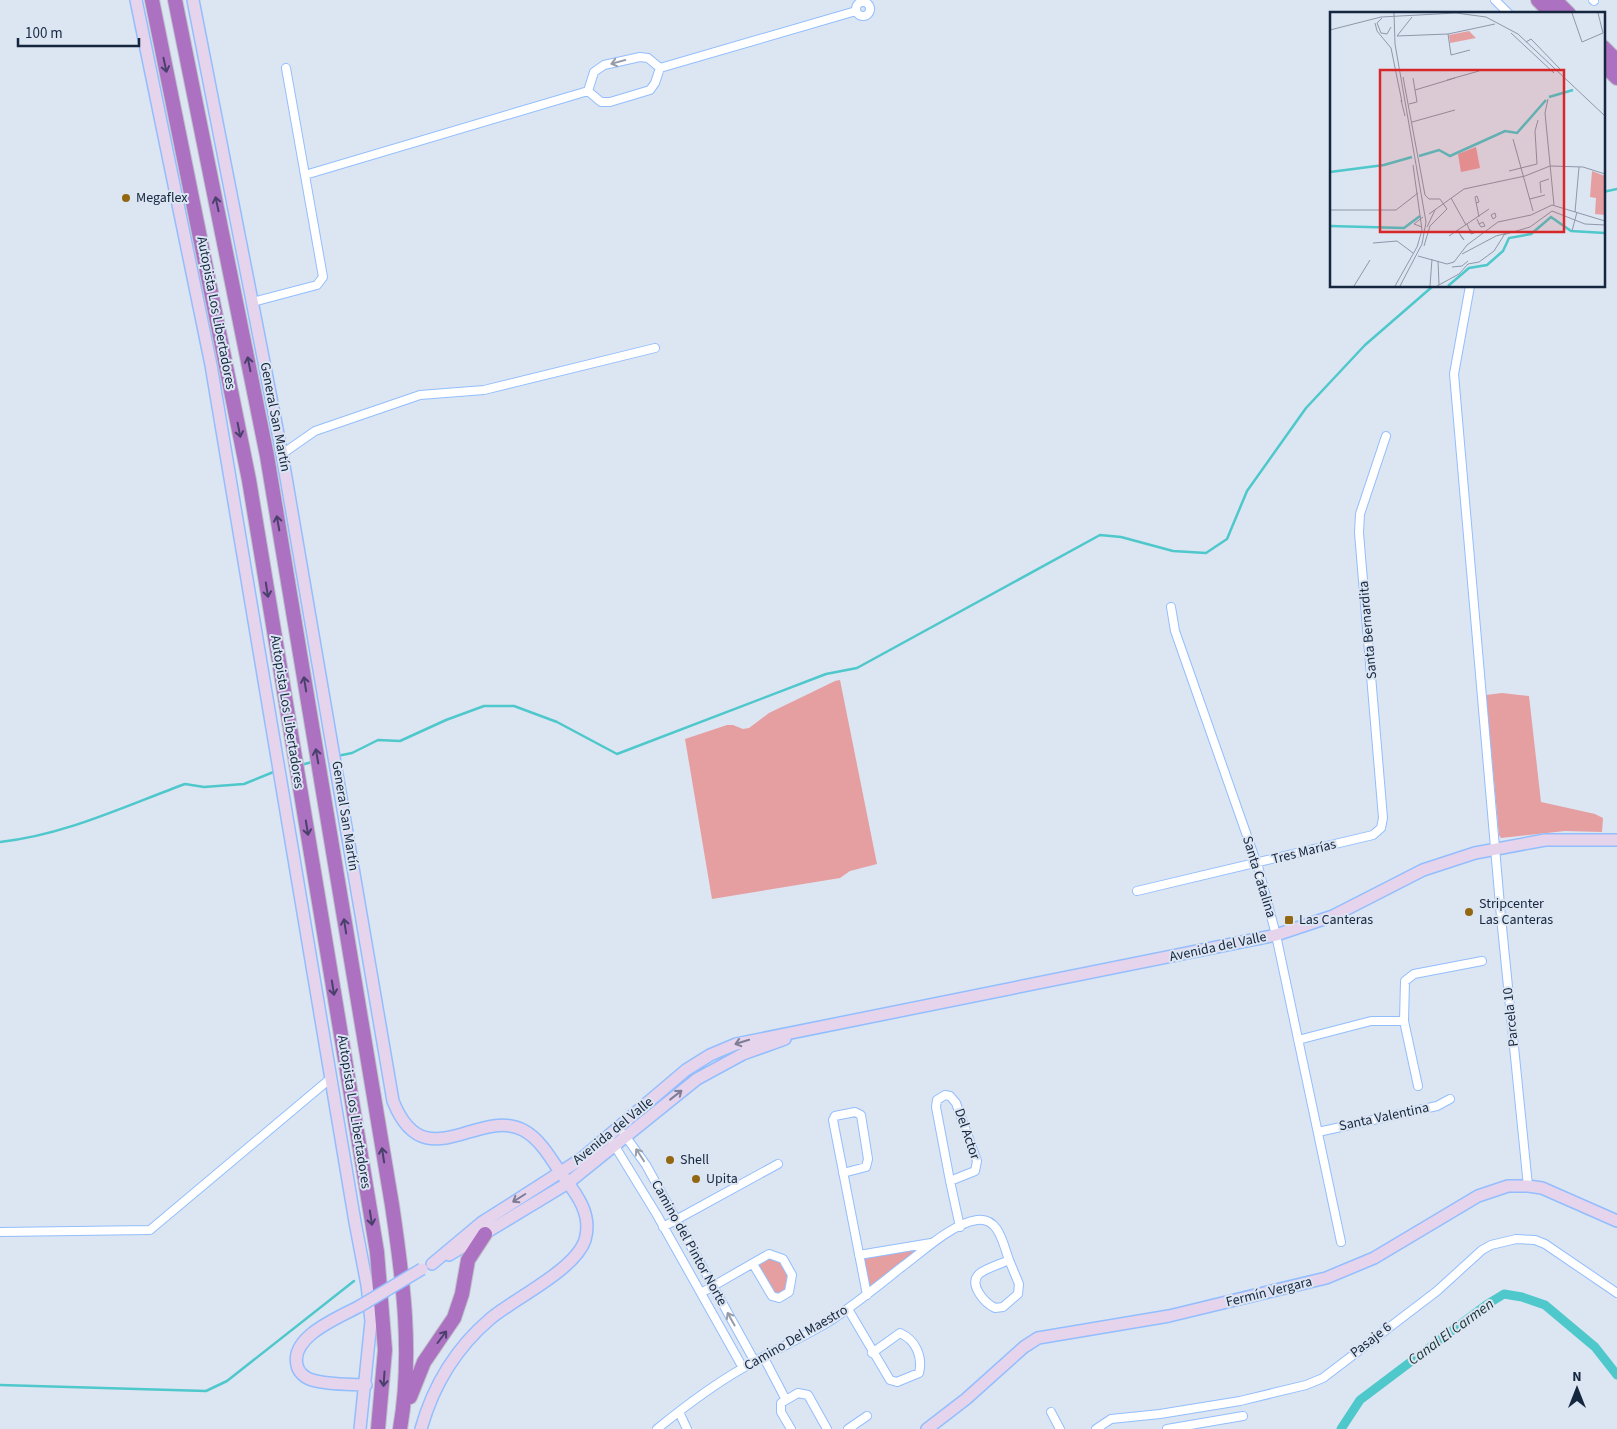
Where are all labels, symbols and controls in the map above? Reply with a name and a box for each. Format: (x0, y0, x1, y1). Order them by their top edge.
inset map (1330, 12, 1604, 288)
scale bar (18, 15, 139, 47)
text: 100 m (25, 23, 63, 44)
one-way arrow (161, 56, 171, 72)
one-way arrow (610, 57, 626, 67)
place label: Megaflex (136, 188, 188, 208)
marker: Megaflex (120, 192, 132, 204)
one-way arrow (212, 197, 221, 213)
street label: Autopista Los Libertadores (191, 235, 241, 391)
one-way arrow (243, 356, 253, 372)
street label: General San Martín (255, 361, 295, 473)
one-way arrow (235, 422, 245, 438)
one-way arrow (273, 516, 283, 532)
street label: Santa Bernardita (1354, 580, 1382, 680)
one-way arrow (263, 582, 273, 598)
street label: Autopista Los Libertadores (265, 634, 309, 790)
one-way arrow (300, 676, 310, 692)
one-way arrow (312, 748, 322, 764)
street label: General San Martín (326, 760, 364, 872)
one-way arrow (302, 820, 312, 836)
street label: Santa Catalina (1237, 834, 1281, 920)
street label: Tres Marías (1270, 834, 1338, 870)
place label: Stripcenter Las Canteras (1479, 894, 1553, 930)
marker: Stripcenter Las Canteras (1463, 906, 1475, 918)
place label: Las Canteras (1299, 910, 1373, 930)
marker: Las Canteras (1283, 914, 1295, 926)
one-way arrow (340, 918, 350, 934)
street label: Avenida del Valle (1168, 927, 1268, 967)
one-way arrow (329, 980, 339, 996)
street label: Parcela 10 (1498, 986, 1524, 1048)
street label: Autopista Los Libertadores (332, 1034, 376, 1190)
one-way arrow (735, 1038, 751, 1047)
one-way arrow (669, 1089, 682, 1100)
street label: Avenida del Valle (568, 1092, 658, 1170)
street label: Santa Valentina (1337, 1098, 1431, 1136)
street label: Del Actor (949, 1106, 985, 1162)
one-way arrow (378, 1147, 388, 1163)
one-way arrow (634, 1149, 644, 1163)
place label: Shell (680, 1150, 710, 1170)
marker: Shell (664, 1154, 676, 1166)
place label: Upita (706, 1169, 738, 1189)
marker: Upita (690, 1173, 702, 1185)
street label: Camino del Pintor Norte (646, 1176, 732, 1310)
one-way arrow (512, 1193, 526, 1203)
one-way arrow (367, 1209, 377, 1225)
street label: Fermín Vergara (1224, 1272, 1314, 1312)
water label: Canal El Carmen (1404, 1294, 1498, 1370)
street label: Camino Del Maestro (740, 1300, 852, 1376)
one-way arrow (726, 1312, 736, 1327)
street label: Pasaje 6 (1346, 1317, 1396, 1362)
one-way arrow (437, 1330, 447, 1344)
north arrow (1552, 1364, 1602, 1414)
text: N (1572, 1367, 1582, 1387)
one-way arrow (380, 1371, 389, 1387)

